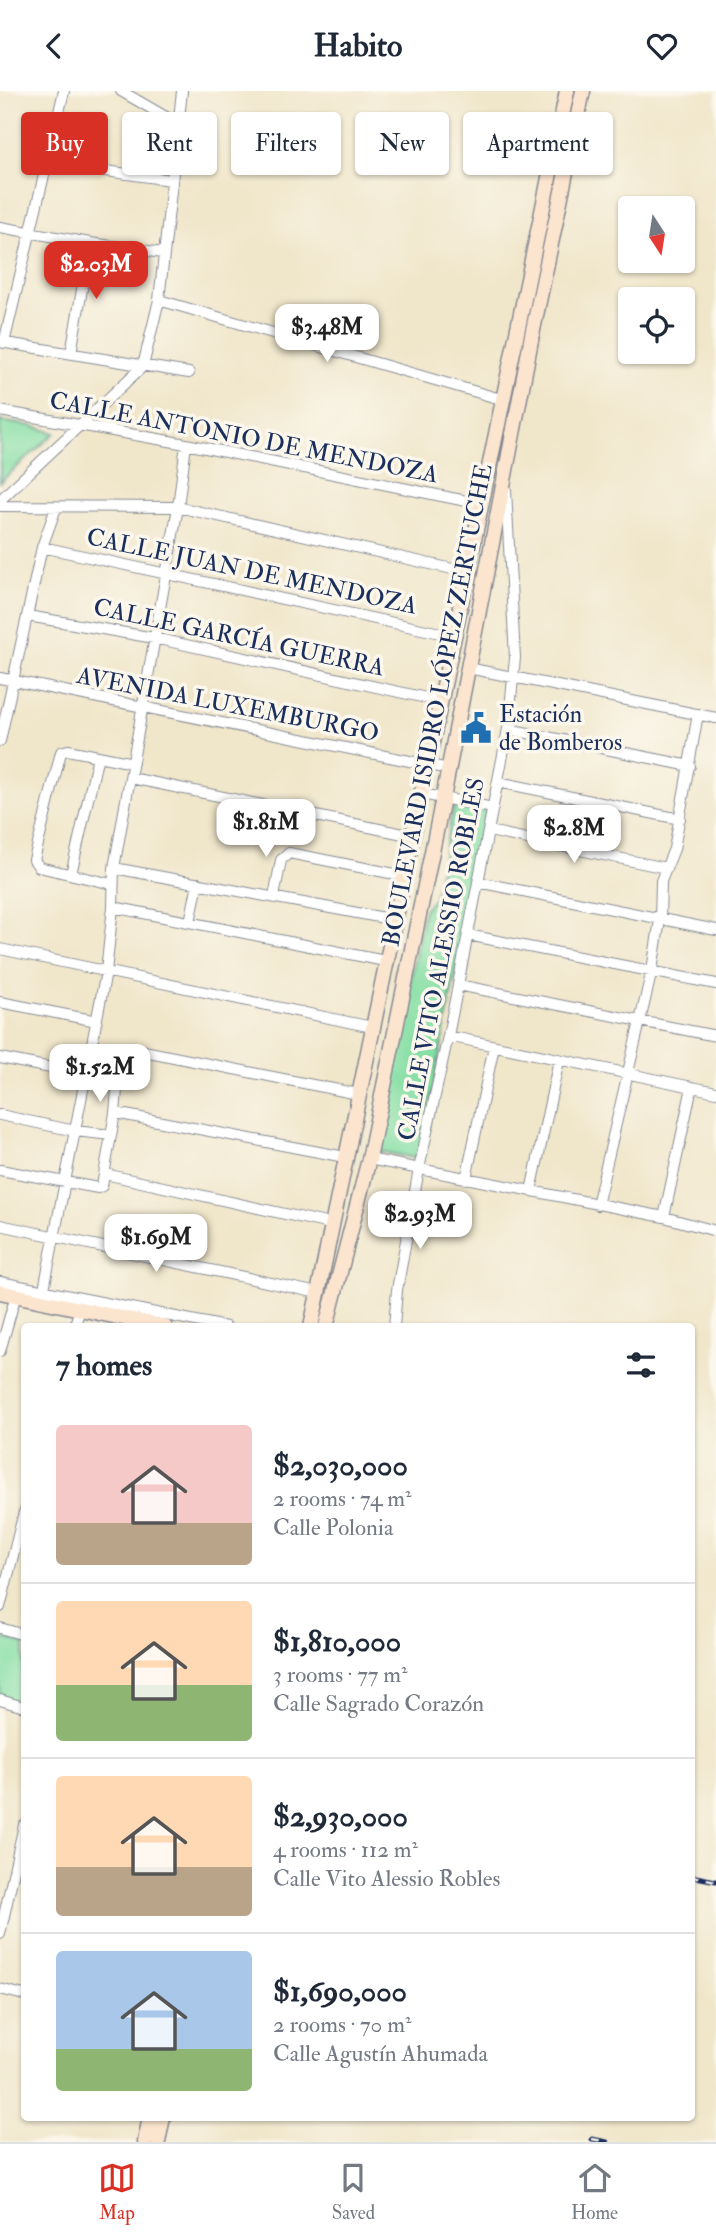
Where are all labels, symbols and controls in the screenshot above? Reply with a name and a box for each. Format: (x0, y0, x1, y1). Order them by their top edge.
text: Habito (314, 26, 402, 66)
icon: back (35, 27, 73, 65)
icon: heart (643, 27, 681, 65)
chip: Buy (21, 112, 108, 175)
chip: Rent (122, 112, 217, 175)
chip: Filters (231, 112, 341, 175)
chip: New (355, 112, 449, 175)
chip: Apartment (463, 112, 613, 175)
north arrow (618, 196, 695, 273)
map controls (618, 196, 695, 364)
pin: $2.03M (39, 241, 153, 301)
text: $2.03M (60, 249, 132, 278)
button: locate (618, 287, 695, 364)
pin: $3.48M (270, 305, 384, 364)
text: $3.48M (291, 312, 363, 341)
street label: CALLE ANTONIO DE MENDOZA (47, 385, 441, 490)
street label: BOULEVARD ISIDRO LÓPEZ ZERTUCHE (374, 461, 500, 949)
street label: CALLE JUAN DE MENDOZA (84, 521, 420, 622)
street label: CALLE GARCÍA GUERRA (90, 590, 388, 684)
street label: AVENIDA LUXEMBURGO (73, 660, 382, 749)
place label: Estación de Bomberos (499, 699, 622, 758)
public building icon: Estación de Bomberos (459, 711, 493, 745)
street label: CALLE VITO ALESSIO ROBLES (391, 775, 492, 1143)
pin: $1.81M (209, 799, 323, 859)
pin: $2.8M (525, 805, 623, 865)
text: $1.81M (233, 807, 299, 836)
text: $2.8M (543, 813, 605, 842)
pin: $1.52M (43, 1045, 157, 1104)
text: $1.52M (65, 1052, 135, 1081)
pin: $2.93M (363, 1191, 477, 1251)
text: $2.93M (384, 1199, 456, 1228)
pin: $1.69M (99, 1215, 213, 1274)
text: $1.69M (120, 1222, 192, 1251)
icon: filters (622, 1346, 660, 1384)
text: 7 homes (56, 1347, 152, 1384)
text: $2,030,000 (273, 1447, 408, 1484)
icon: home (112, 1453, 196, 1537)
text: 2 rooms · 74 m² (273, 1484, 412, 1513)
text: Calle Polonia (273, 1513, 393, 1542)
text: $1,810,000 (273, 1623, 401, 1660)
icon: home (112, 1629, 196, 1713)
text: 3 rooms · 77 m² (273, 1660, 408, 1689)
text: Calle Sagrado Corazón (273, 1689, 484, 1718)
text: $2,930,000 (273, 1798, 408, 1835)
icon: home (112, 1804, 196, 1888)
text: 4 rooms · 112 m² (273, 1835, 418, 1864)
text: Calle Vito Alessio Robles (273, 1864, 500, 1893)
text: $1,690,000 (273, 1973, 407, 2010)
icon: home (112, 1979, 196, 2063)
text: 2 rooms · 70 m² (273, 2010, 412, 2039)
text: Calle Agustín Ahumada (273, 2039, 488, 2068)
tab: Map (98, 2159, 136, 2225)
tab: Saved (332, 2159, 375, 2225)
tab: Home (571, 2159, 618, 2225)

